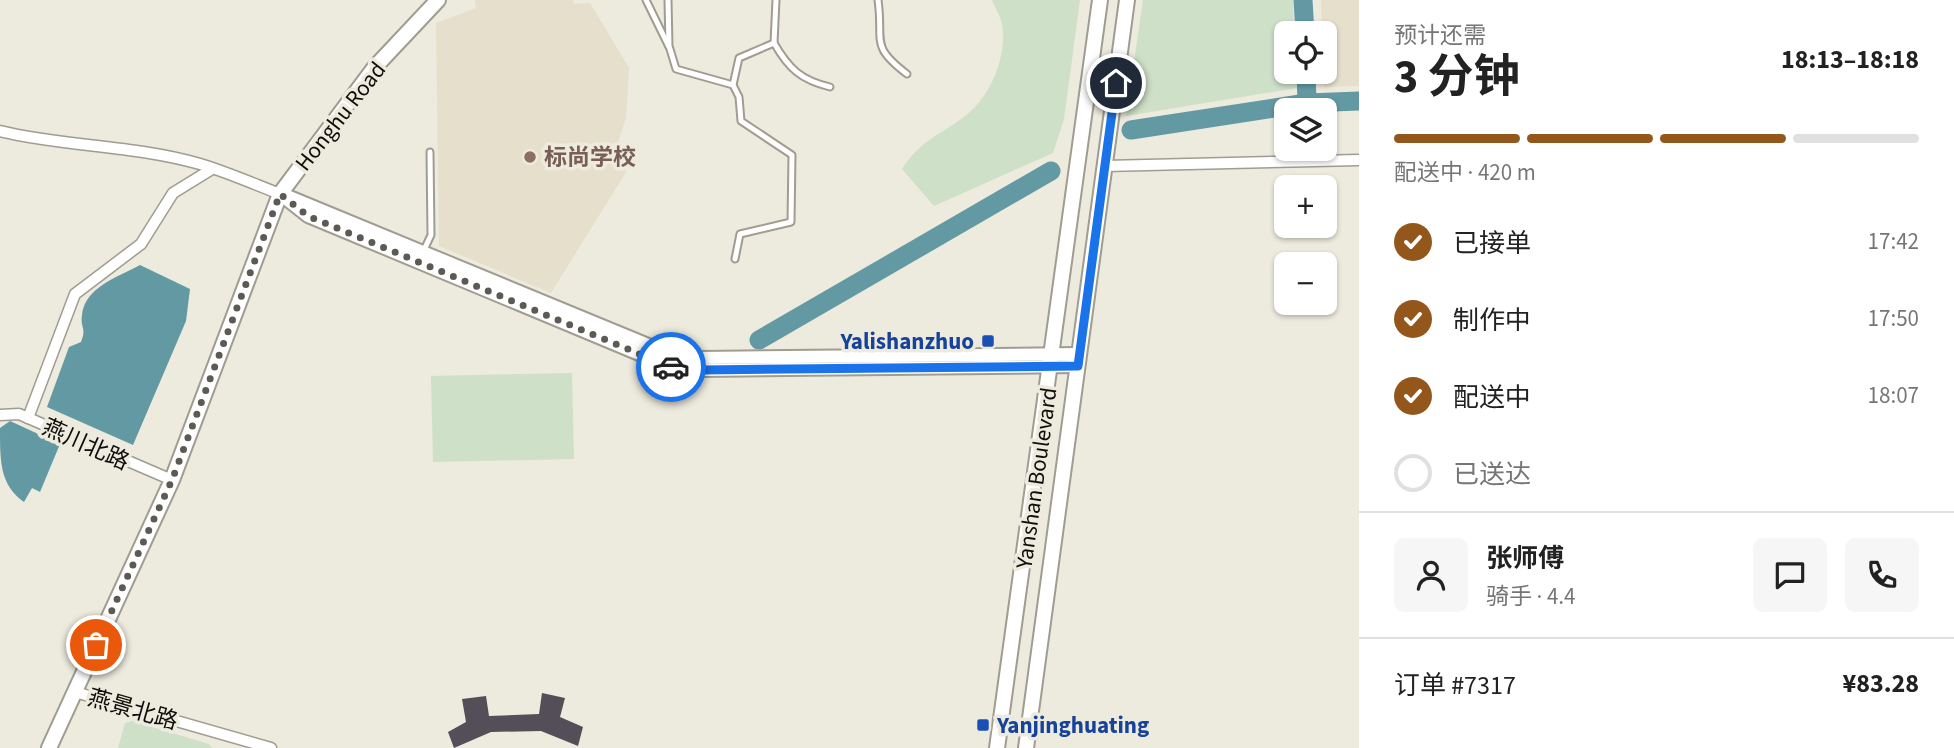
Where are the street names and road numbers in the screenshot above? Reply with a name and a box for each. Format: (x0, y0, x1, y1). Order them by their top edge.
street label: Honghu Road (287, 55, 394, 178)
street label: Yanshan Boulevard (1007, 385, 1066, 572)
street label: 燕川北路 (37, 411, 135, 478)
street label: 燕景北路 (84, 681, 182, 738)

